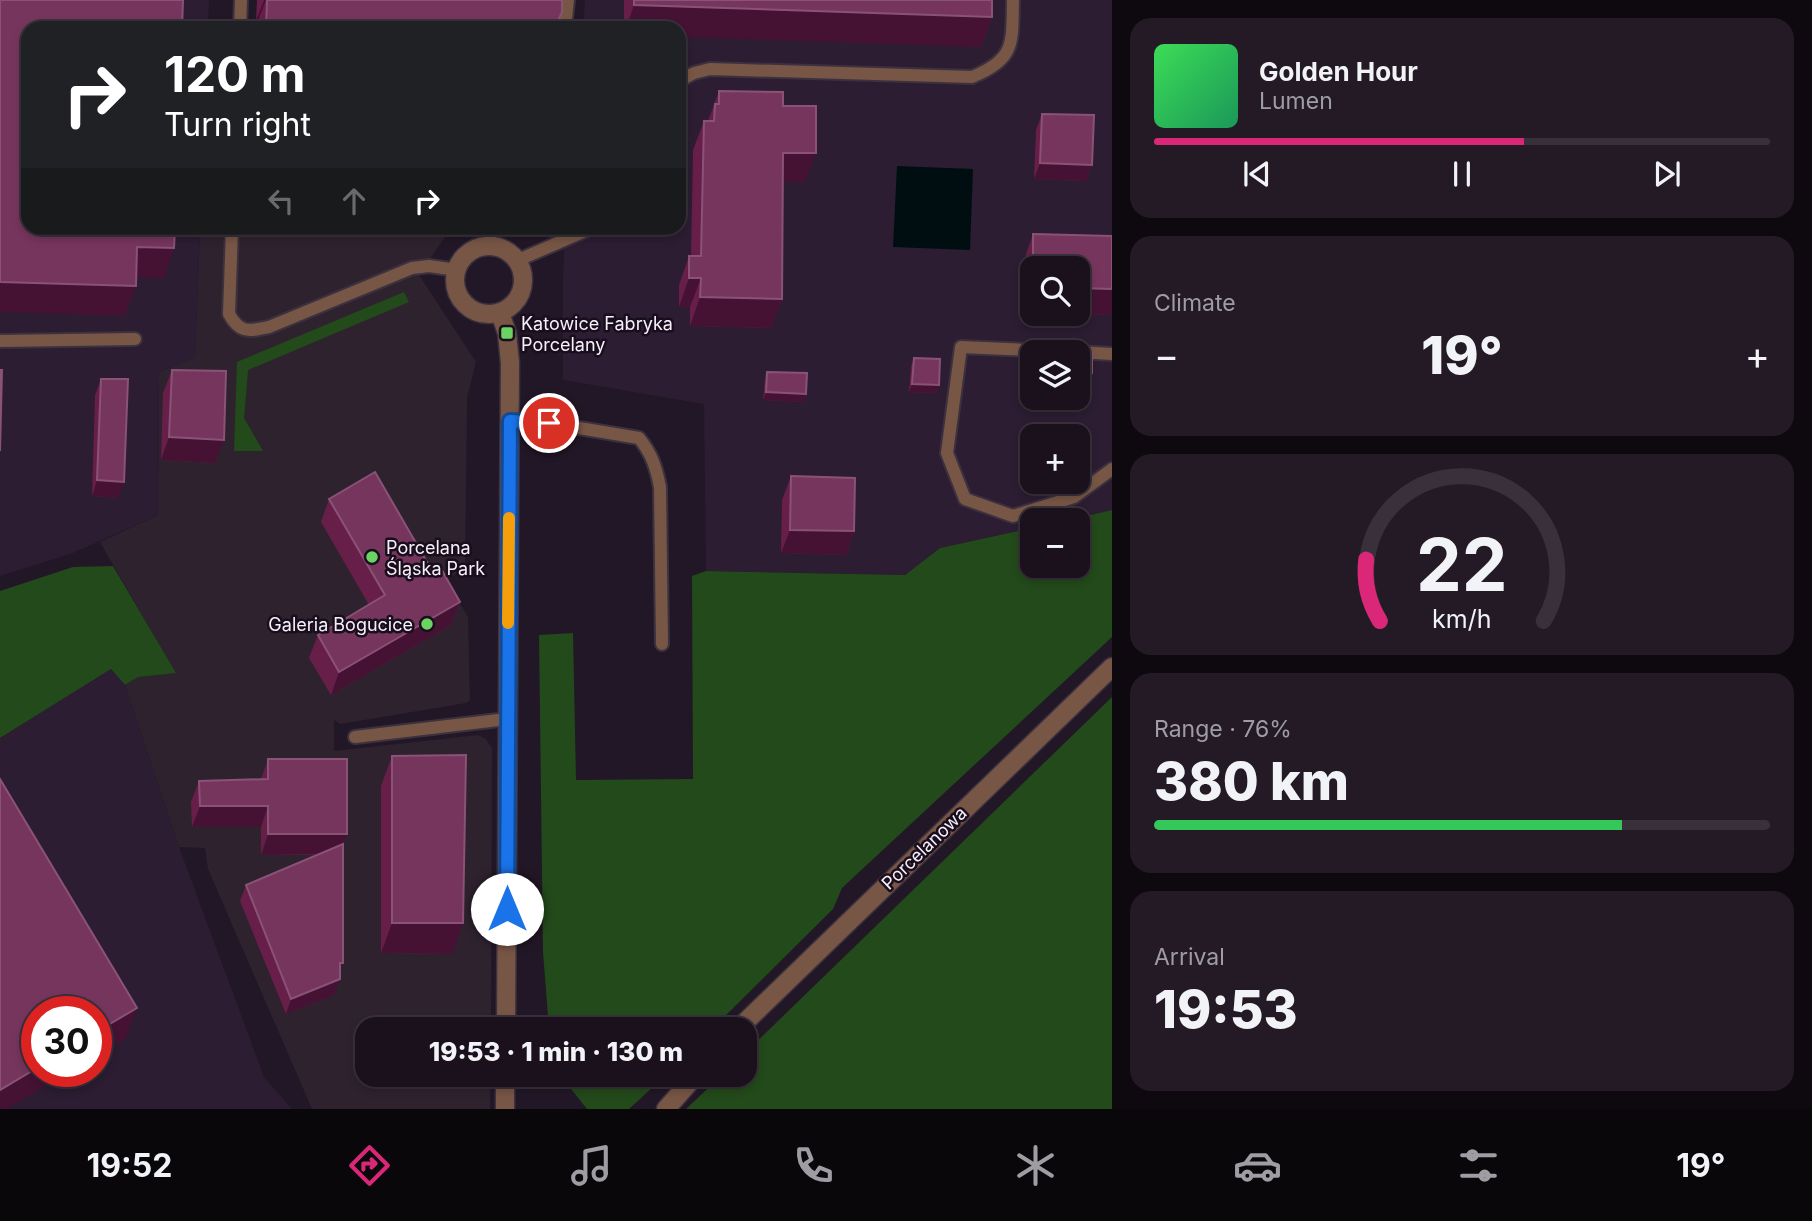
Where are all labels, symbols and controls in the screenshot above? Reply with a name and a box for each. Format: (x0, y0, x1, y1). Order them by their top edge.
text: 120 m (164, 45, 305, 104)
icon: right (49, 49, 140, 140)
text: Golden Hour (1259, 56, 1418, 87)
text: Lumen (1259, 87, 1333, 115)
text: Turn right (164, 105, 311, 144)
icon: previous (1238, 155, 1276, 193)
icon: pause (1443, 155, 1481, 193)
icon: next (1648, 155, 1686, 193)
icon: left (262, 182, 300, 220)
icon: ahead (335, 182, 373, 220)
icon: right (408, 182, 446, 220)
map controls (1020, 256, 1090, 578)
button: search (1020, 256, 1090, 326)
text: Climate (1154, 289, 1236, 317)
place label: Katowice Fabryka Porcelany (521, 313, 673, 355)
text: 19° (1421, 324, 1503, 387)
marker: Katowice Fabryka Porcelany (499, 325, 515, 341)
text: − (1154, 332, 1179, 378)
text: + (1745, 332, 1770, 378)
button: layers (1020, 340, 1090, 410)
pin (519, 393, 579, 453)
icon: arrive (530, 404, 568, 442)
button: + (1020, 424, 1090, 494)
button: − (1020, 508, 1090, 578)
text: 22 (1416, 520, 1508, 609)
place label: Porcelana Śląska Park (386, 537, 485, 579)
marker: Porcelana Śląska Park (364, 549, 380, 565)
text: km/h (1432, 603, 1492, 633)
place label: Galeria Bogucice (268, 614, 413, 635)
marker: Galeria Bogucice (419, 616, 435, 632)
text: Range · 76% (1154, 715, 1292, 743)
text: 380 km (1154, 750, 1349, 813)
street label: Porcelanowa (877, 802, 971, 894)
position arrow (470, 872, 544, 946)
text: Arrival (1154, 943, 1225, 971)
text: 19:53 (1154, 978, 1298, 1041)
speed limit sign: 30 (21, 996, 112, 1087)
text: 19:53 · 1 min · 130 m (429, 1036, 683, 1067)
icon: directions (345, 1141, 394, 1190)
icon: music (567, 1141, 616, 1190)
icon: phone (789, 1141, 838, 1190)
icon: climate (1011, 1141, 1060, 1190)
icon: car (1233, 1141, 1282, 1190)
icon: filters (1454, 1141, 1503, 1190)
text: 19:52 (86, 1146, 172, 1185)
text: 19° (1676, 1146, 1725, 1185)

